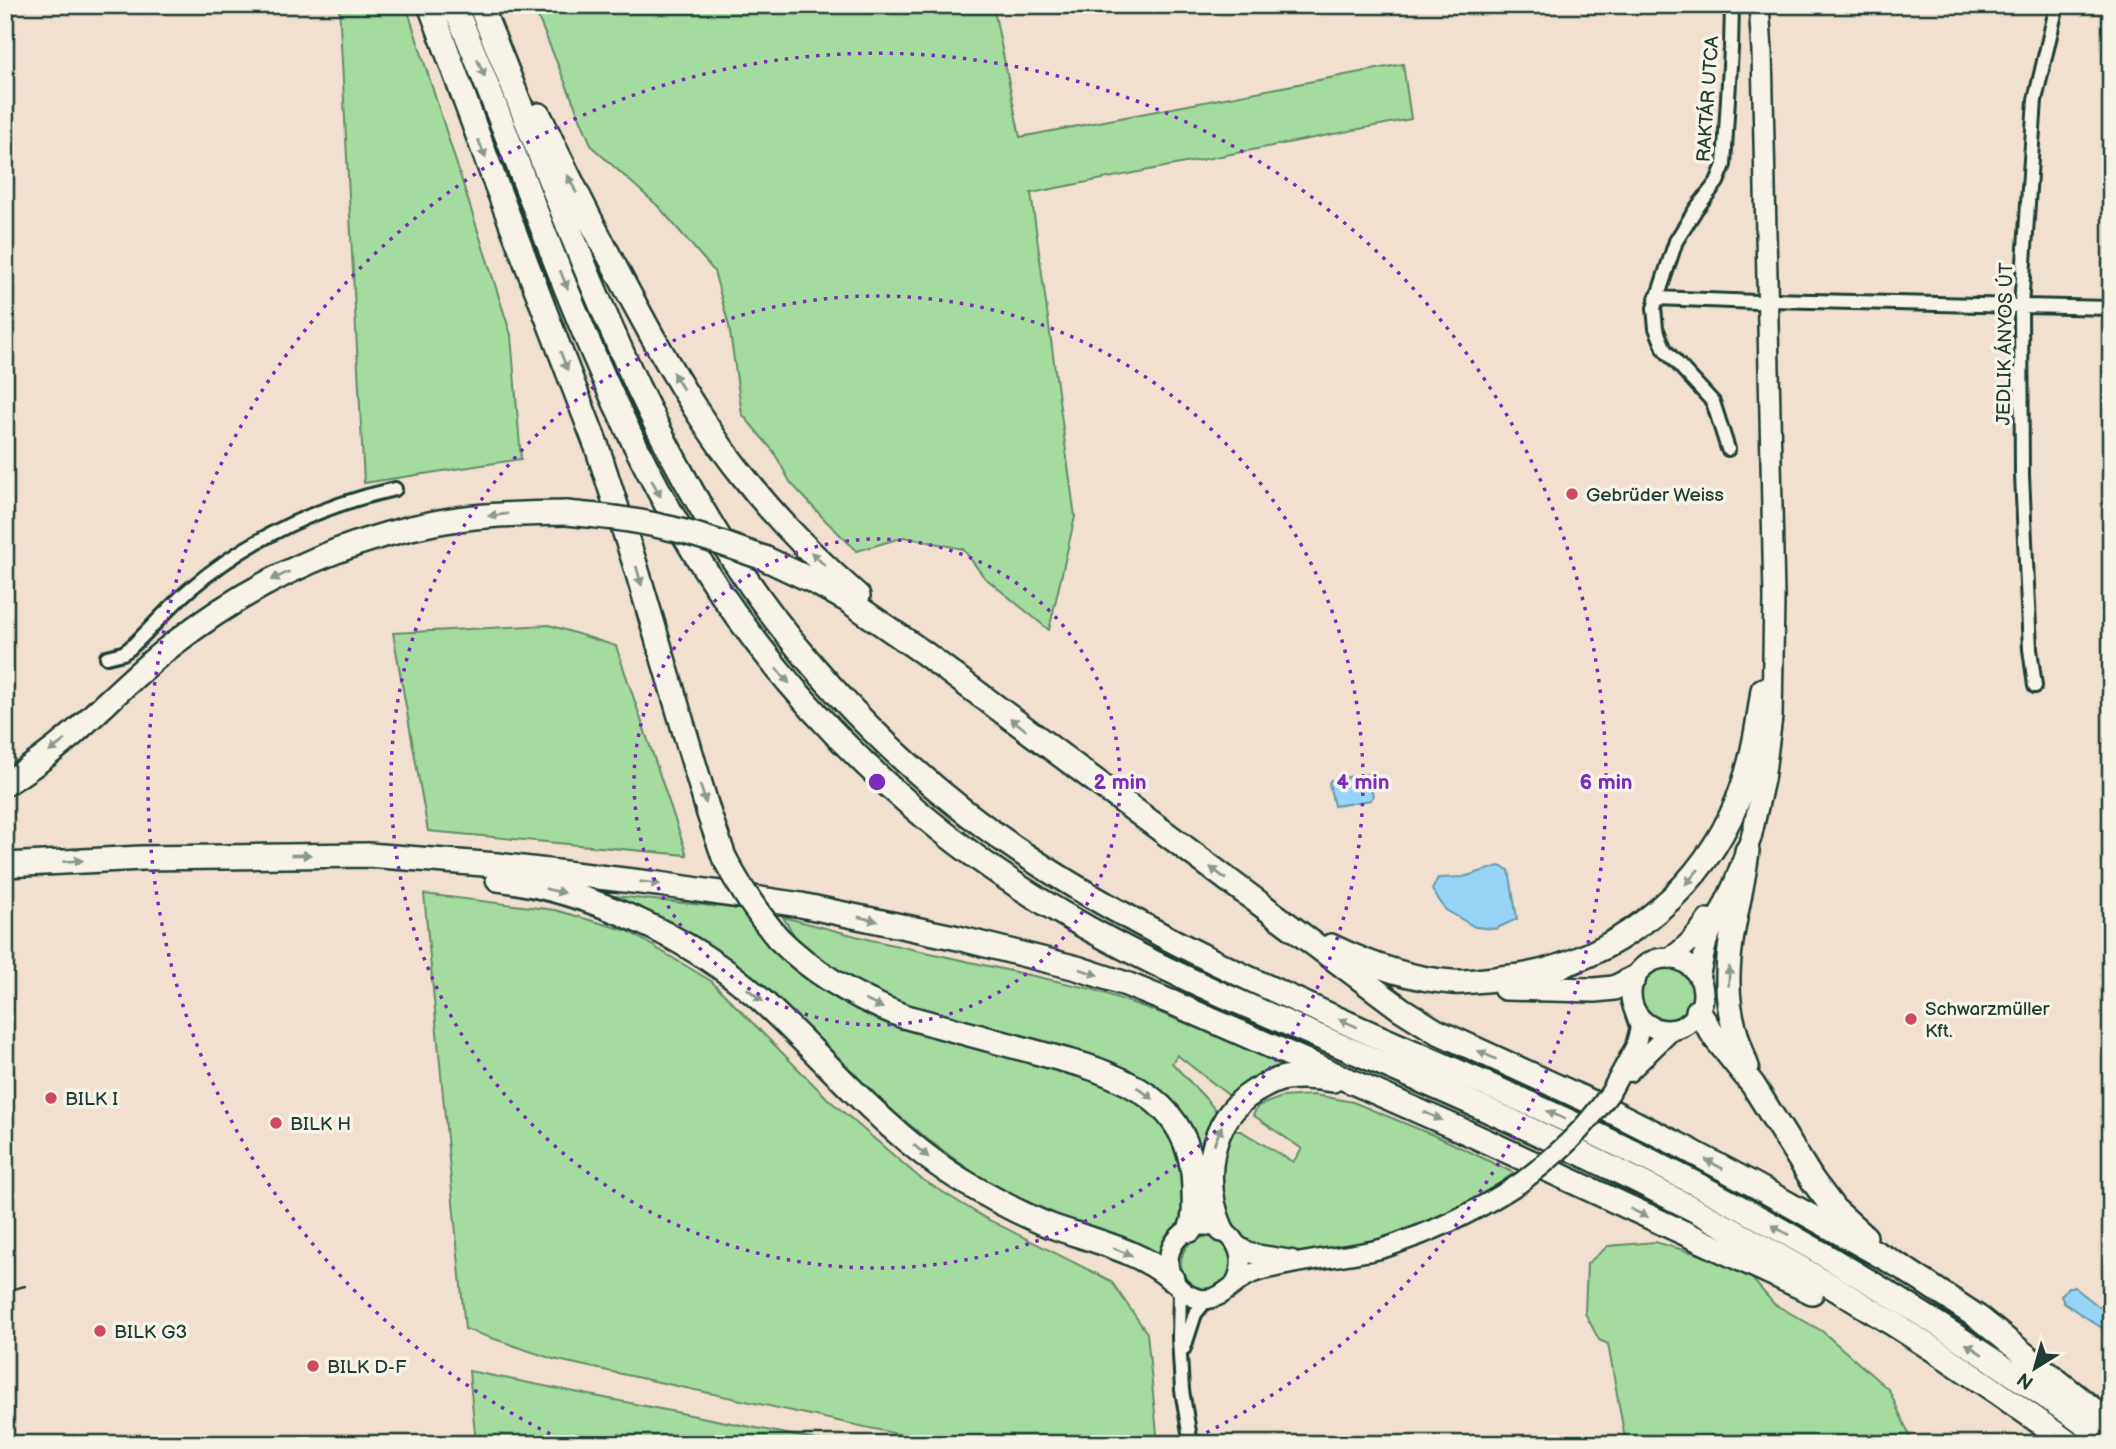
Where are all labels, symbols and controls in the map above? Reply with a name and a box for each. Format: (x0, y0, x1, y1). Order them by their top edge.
street label: RAKTÁR UTCA (1692, 35, 1724, 163)
one-way arrow (475, 58, 486, 79)
one-way arrow (477, 138, 488, 159)
one-way arrow (566, 174, 578, 194)
street label: JEDLIK ÁNYOS ÚT (1992, 262, 2018, 426)
one-way arrow (559, 270, 570, 291)
one-way arrow (559, 350, 570, 371)
one-way arrow (672, 371, 684, 390)
one-way arrow (651, 478, 662, 498)
place label: Gebrüder Weiss (1586, 484, 1724, 507)
marker: Gebrüder Weiss (1564, 486, 1580, 502)
one-way arrow (486, 510, 508, 521)
one-way arrow (810, 550, 827, 567)
one-way arrow (634, 565, 644, 586)
one-way arrow (270, 570, 290, 582)
one-way arrow (775, 667, 790, 684)
one-way arrow (1009, 718, 1027, 732)
one-way arrow (48, 739, 66, 753)
centre of rings (865, 770, 889, 794)
text: 2 min (1093, 770, 1147, 795)
text: 4 min (1337, 770, 1389, 795)
text: 6 min (1579, 770, 1633, 795)
one-way arrow (699, 784, 709, 805)
one-way arrow (290, 849, 312, 861)
one-way arrow (63, 856, 85, 867)
one-way arrow (1209, 867, 1227, 881)
one-way arrow (1685, 868, 1700, 885)
one-way arrow (640, 878, 662, 889)
one-way arrow (544, 886, 566, 897)
one-way arrow (857, 914, 879, 925)
one-way arrow (1723, 965, 1734, 987)
one-way arrow (1079, 968, 1100, 978)
one-way arrow (745, 988, 763, 1003)
one-way arrow (864, 998, 884, 1010)
place label: Schwarzmüller Kft. (1925, 998, 2051, 1043)
marker: Schwarzmüller Kft. (1903, 1011, 1919, 1027)
one-way arrow (1338, 1017, 1358, 1028)
one-way arrow (1477, 1049, 1497, 1061)
one-way arrow (1136, 1086, 1154, 1100)
place label: BILK I (65, 1088, 118, 1111)
marker: BILK I (43, 1090, 59, 1106)
one-way arrow (1546, 1109, 1566, 1121)
one-way arrow (1423, 1111, 1443, 1122)
place label: BILK H (290, 1113, 351, 1136)
marker: BILK H (268, 1115, 284, 1131)
one-way arrow (1213, 1124, 1224, 1145)
one-way arrow (912, 1143, 929, 1158)
one-way arrow (1704, 1158, 1724, 1170)
one-way arrow (1629, 1207, 1649, 1219)
one-way arrow (1770, 1224, 1790, 1236)
one-way arrow (1113, 1246, 1134, 1257)
place label: BILK G3 (114, 1321, 187, 1344)
marker: BILK G3 (92, 1323, 108, 1339)
north arrow (2000, 1334, 2070, 1404)
one-way arrow (1964, 1342, 1984, 1355)
place label: BILK D-F (327, 1356, 407, 1379)
marker: BILK D-F (305, 1358, 321, 1374)
text: N (2013, 1367, 2038, 1394)

